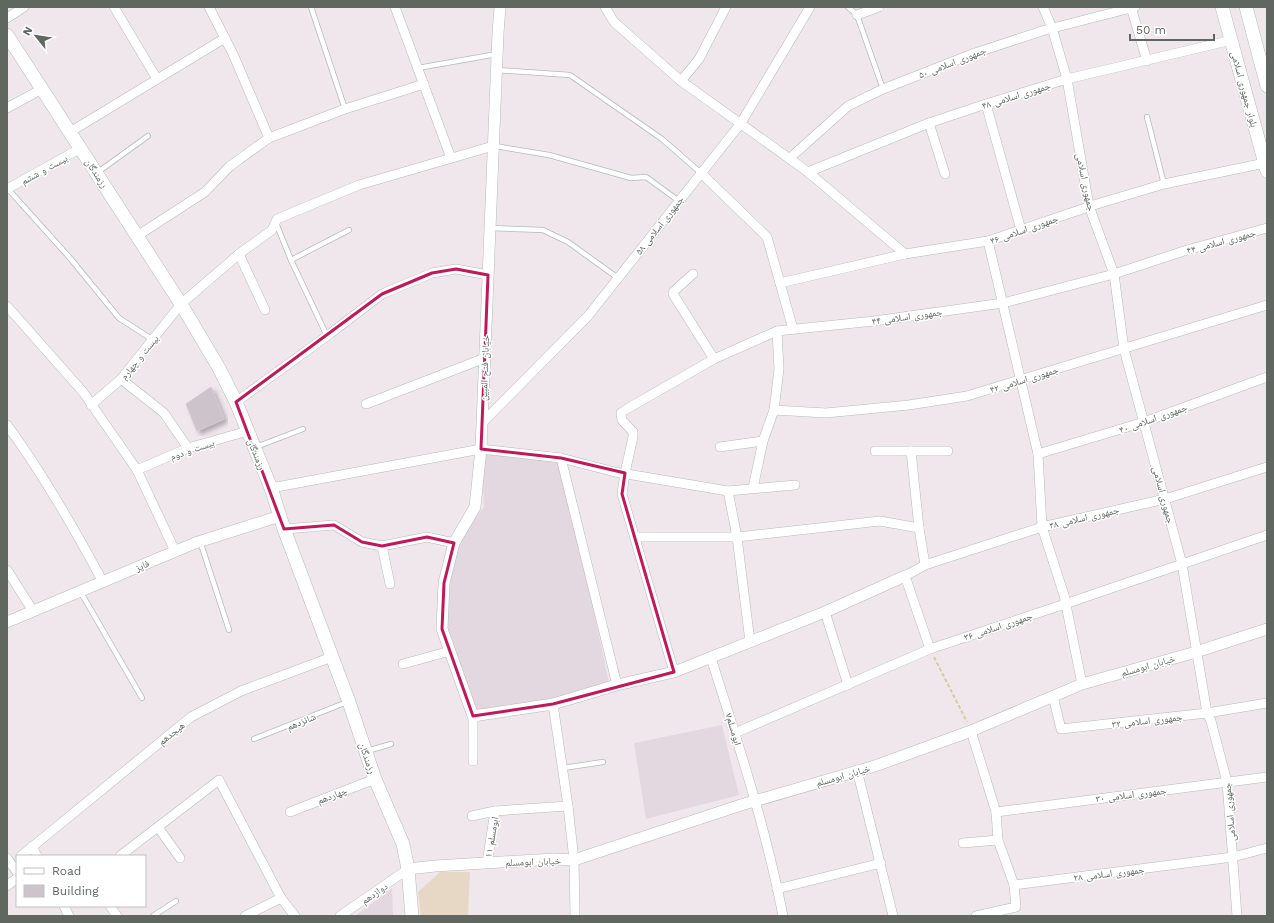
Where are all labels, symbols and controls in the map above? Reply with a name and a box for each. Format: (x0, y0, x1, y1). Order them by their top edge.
north arrow (16, 16, 56, 56)
scale bar (1130, 16, 1214, 42)
text: 50 m (1136, 23, 1166, 37)
text: N (20, 24, 35, 38)
street label: جمهوری اسلامی ۵۰ (917, 44, 988, 81)
street label: بلوار جمهوری اسلامی (1228, 50, 1260, 129)
street label: جمهوری اسلامی ۴۸ (980, 80, 1053, 112)
street label: بیست و ششم (19, 152, 70, 188)
street label: جمهوری اسلامی (1073, 152, 1097, 213)
street label: رزمندگان (82, 157, 110, 191)
street label: جمهوری اسلامی ۵۸ (633, 193, 687, 257)
street label: جمهوری اسلامی ۴۶ (989, 212, 1061, 247)
street label: جمهوری اسلامی ۴۴ (1185, 227, 1258, 257)
street label: جمهوری اسلامی ۴۴ (871, 306, 944, 328)
street label: بیست و چهارم (118, 333, 162, 383)
street label: خیابان فتح المبین (478, 334, 492, 401)
street label: جمهوری اسلامی ۴۲ (988, 364, 1061, 396)
street label: جمهوری اسلامی ۴۰ (1118, 401, 1190, 436)
street label: بیست و دوم (168, 437, 217, 464)
street label: رزمندگان (244, 437, 268, 472)
street label: جمهوری اسلامی (1150, 465, 1177, 526)
street label: جمهوری اسلامی ۳۸ (1048, 504, 1121, 532)
street label: فایز (133, 558, 151, 574)
street label: جمهوری اسلامی ۳۶ (963, 610, 1035, 644)
street label: خیابان ابومسلم (1120, 652, 1178, 680)
street label: شانزدهم (285, 711, 318, 734)
street label: جمهوری اسلامی ۳۲ (1111, 711, 1184, 731)
street label: ابومسلم۷ (721, 712, 744, 747)
street label: هیجدهم (156, 720, 188, 749)
street label: رزمندگان (356, 741, 378, 776)
street label: خیابان ابومسلم (815, 762, 873, 790)
street label: جمهوری اسلامی (1221, 781, 1239, 842)
street label: چهاردهم (316, 785, 350, 808)
street label: جمهوری اسلامی ۳۰ (1095, 785, 1168, 805)
street label: ابومسلم ۱۱ (483, 816, 502, 859)
legend (16, 855, 146, 907)
street label: خیابان ابومسلم (505, 855, 562, 870)
text: Road (52, 864, 81, 878)
street label: جمهوری اسلامی ۲۸ (1073, 864, 1146, 884)
street label: دوازدهم (359, 880, 391, 908)
text: Building (52, 884, 99, 898)

